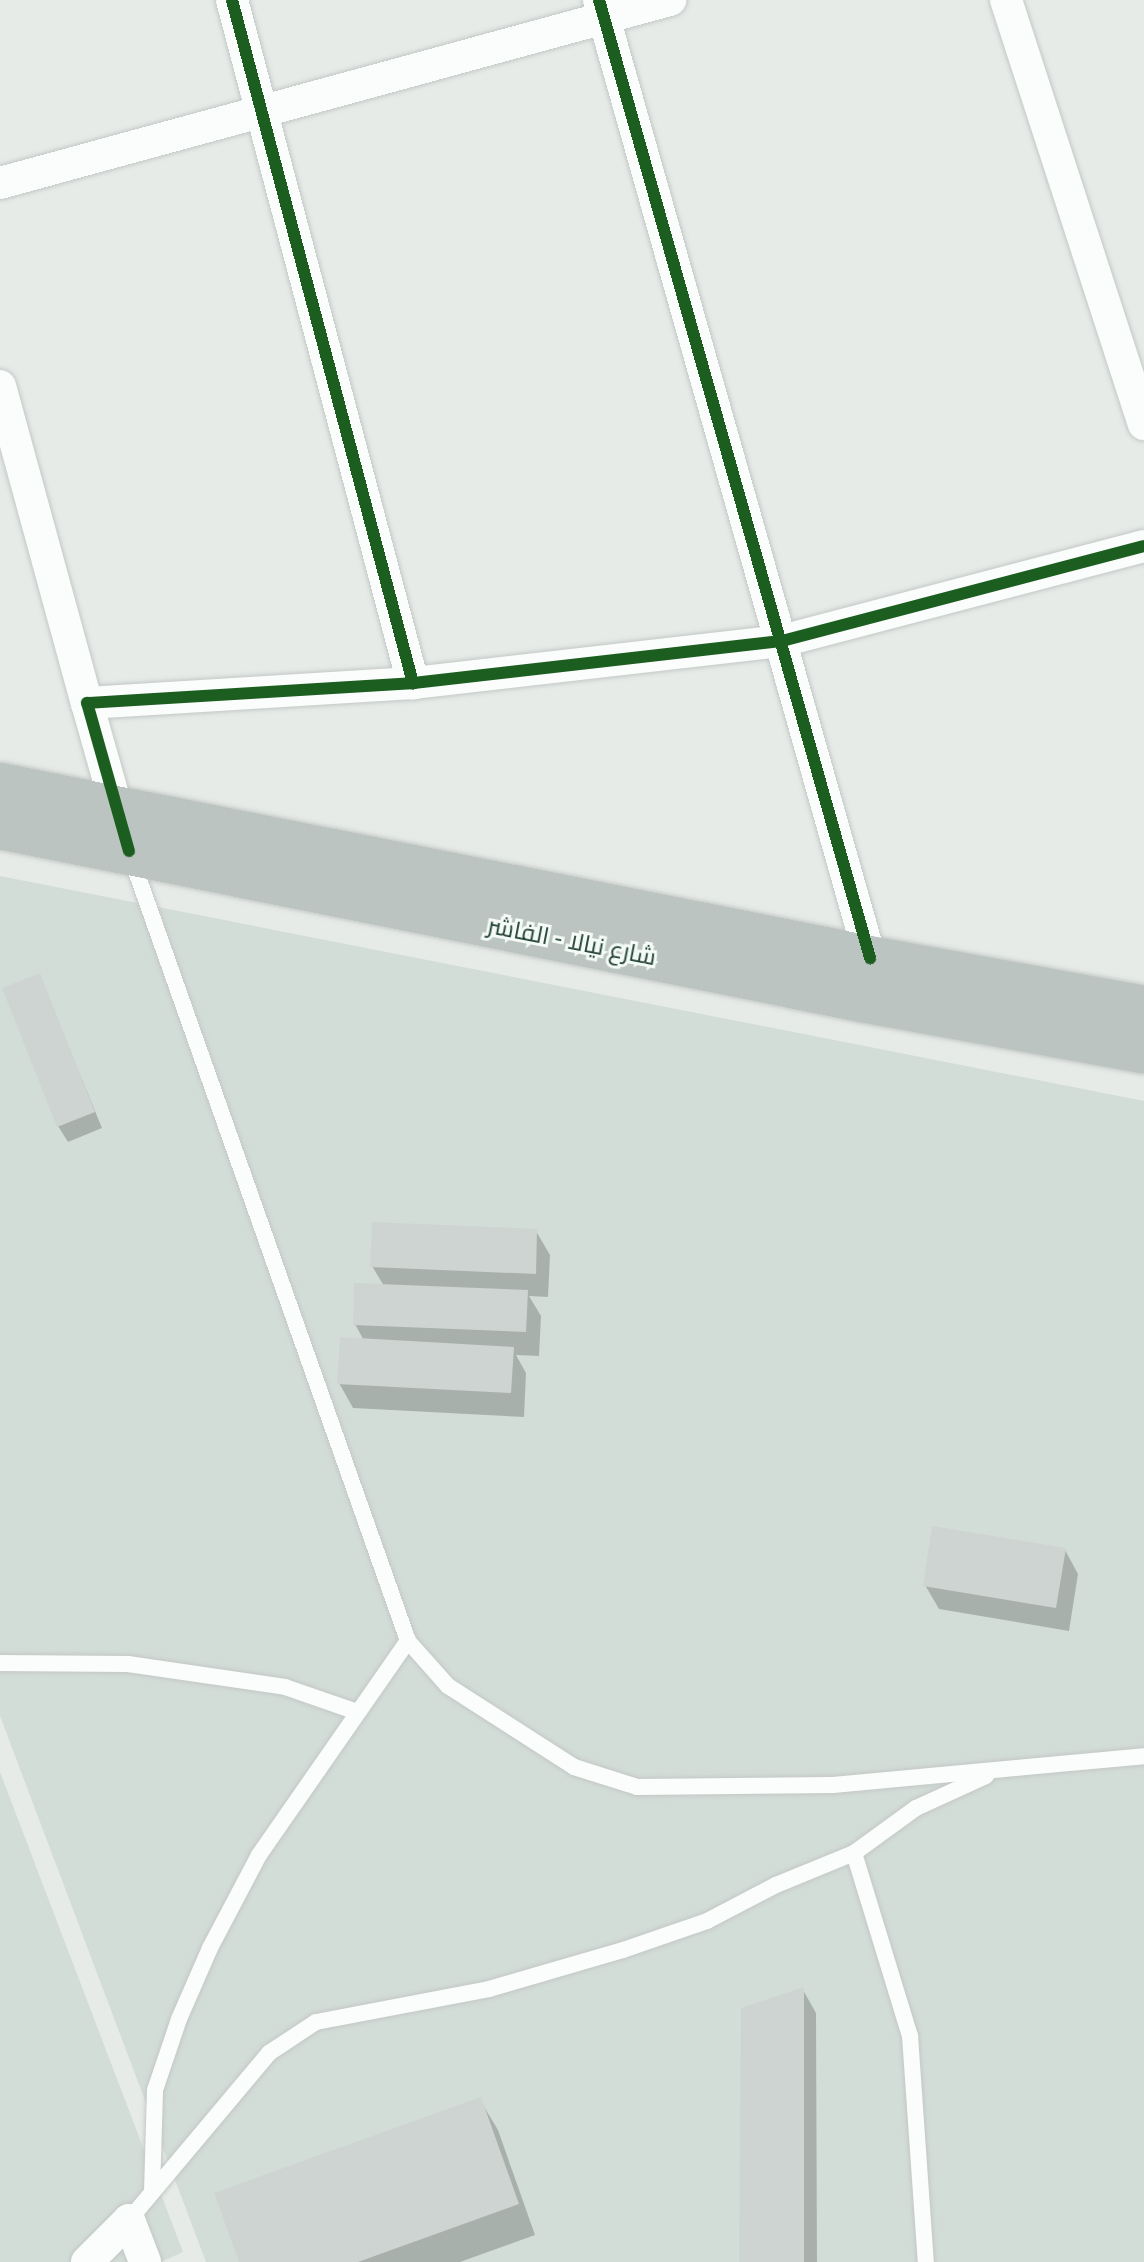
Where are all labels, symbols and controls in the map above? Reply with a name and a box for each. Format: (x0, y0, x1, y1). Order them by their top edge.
street label: شارع نيالا - الفاشر (485, 910, 659, 970)

